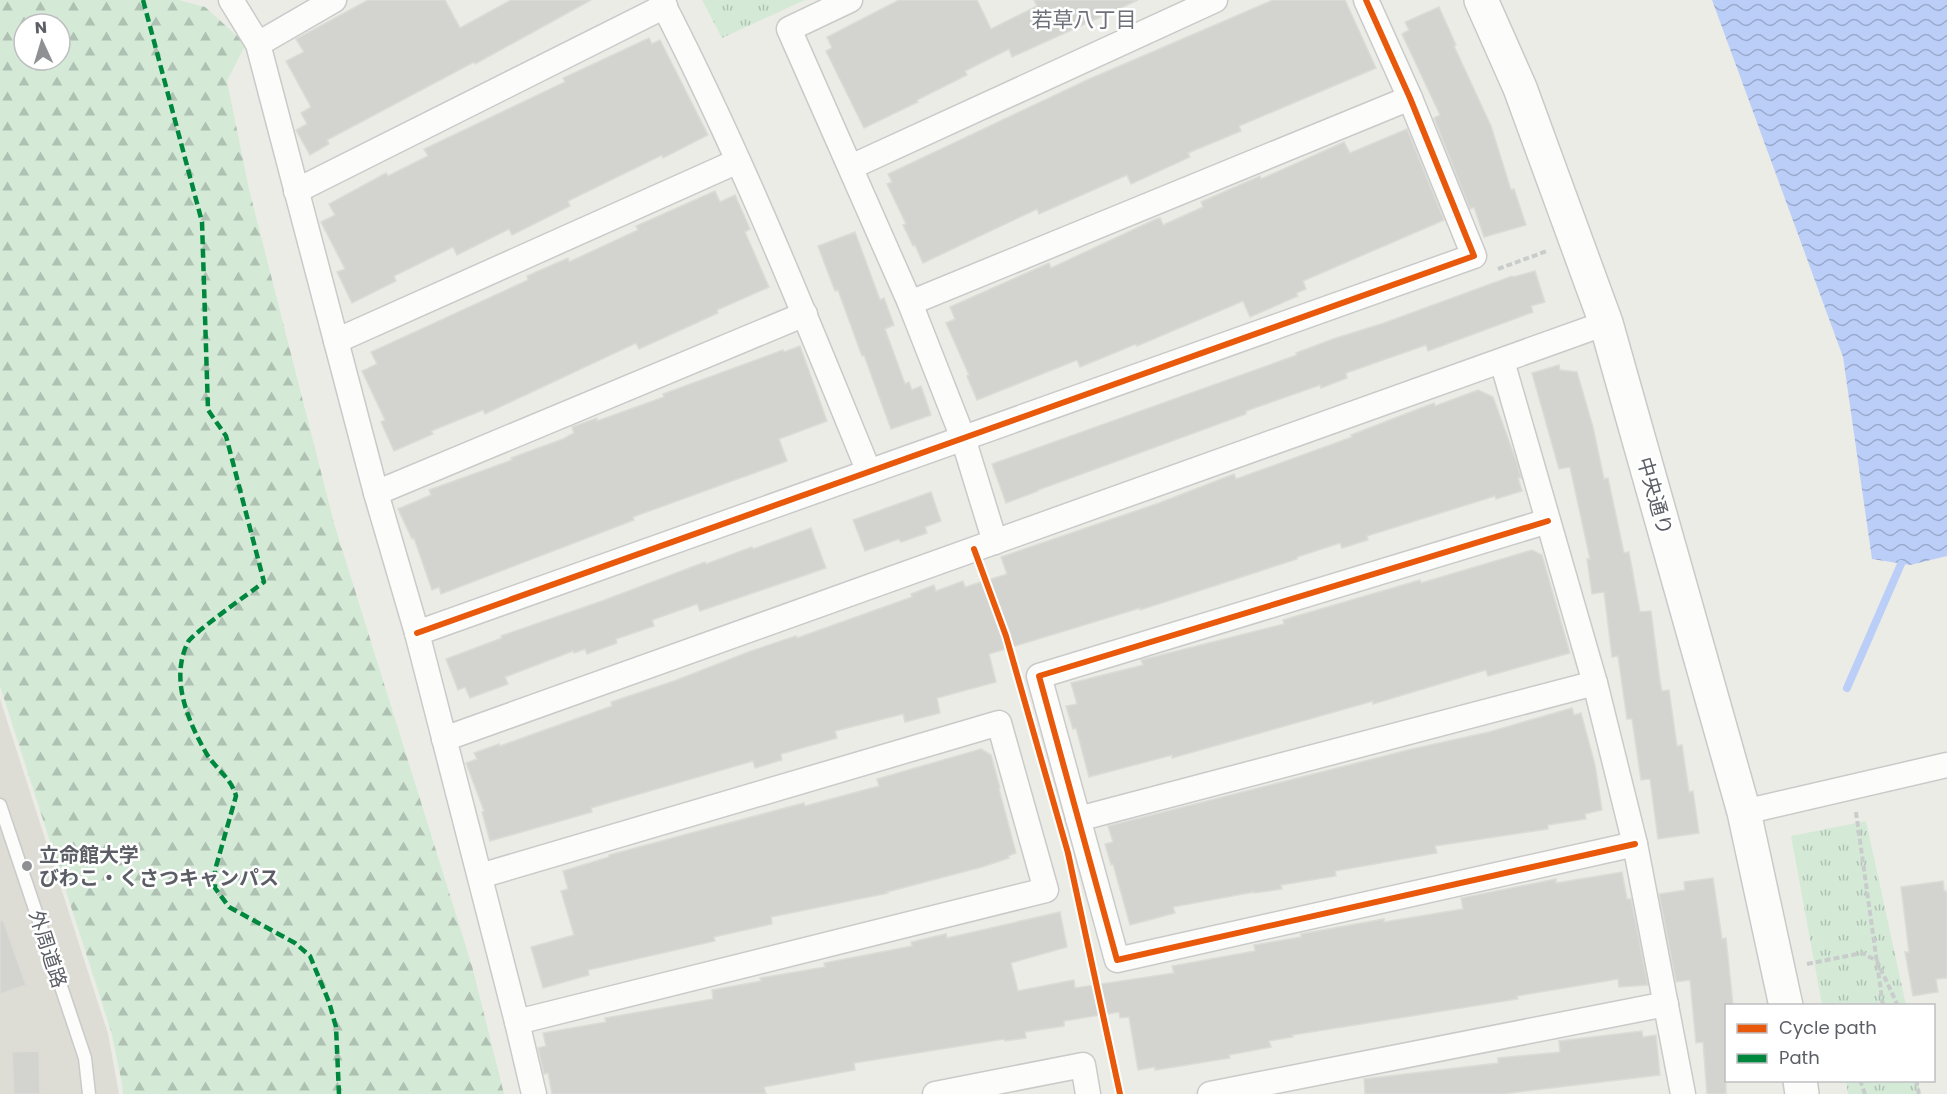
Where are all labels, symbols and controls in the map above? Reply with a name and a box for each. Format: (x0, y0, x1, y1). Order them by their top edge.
district label: 若草八丁目 (1032, 5, 1137, 34)
north arrow (12, 12, 72, 72)
text: N (34, 16, 48, 39)
street label: 中央通り (1631, 454, 1679, 538)
place label: 立命館大学 びわこ・くさつキャンパス (39, 841, 279, 892)
marker: 立命館大学 びわこ・くさつキャンパス (20, 859, 34, 873)
street label: 外周道路 (22, 907, 74, 991)
legend (1725, 1004, 1935, 1082)
text: Cycle path (1779, 1015, 1877, 1040)
text: Path (1779, 1045, 1820, 1070)

